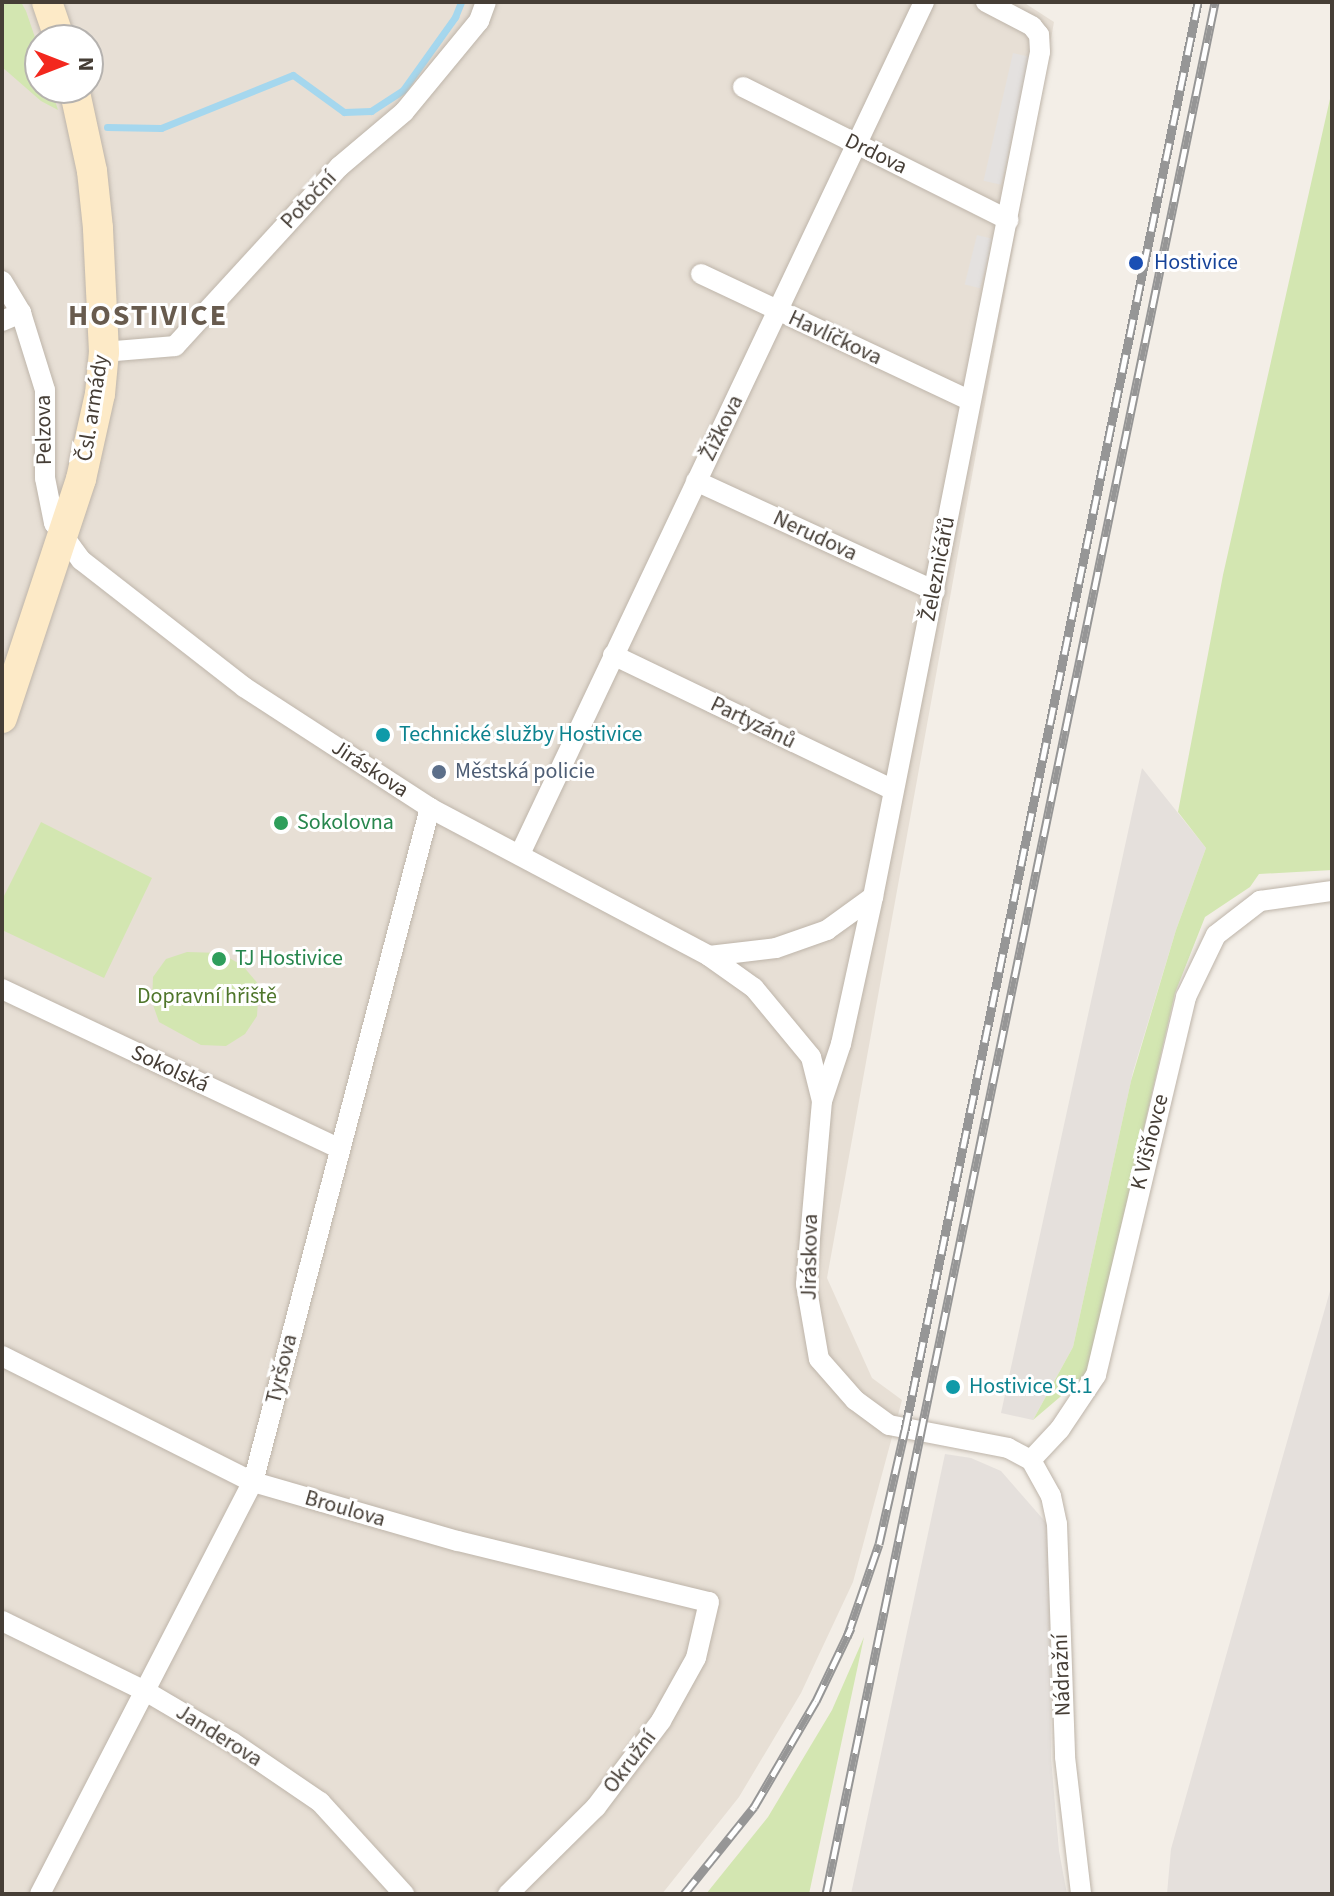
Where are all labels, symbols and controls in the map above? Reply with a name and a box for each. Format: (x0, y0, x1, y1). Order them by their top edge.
north arrow (24, 24, 104, 104)
text: N (70, 57, 102, 71)
street label: Drdova (841, 128, 911, 180)
street label: Potoční (275, 165, 343, 235)
place label: Hostivice (1154, 250, 1238, 276)
marker: Hostivice (1125, 252, 1147, 274)
district label: HOSTIVICE (68, 298, 228, 334)
street label: Havlíčkova (784, 305, 886, 371)
street label: Čsl. armády (72, 353, 114, 463)
street label: Žižkova (695, 391, 749, 465)
street label: Pelzova (30, 395, 58, 465)
street label: Nerudova (769, 505, 861, 567)
street label: Železničářů (915, 514, 961, 624)
street label: Partyzánů (706, 691, 800, 755)
place label: Technické služby Hostivice (399, 722, 642, 748)
marker: Technické služby Hostivice (374, 726, 392, 744)
street label: Jiráskova (326, 734, 414, 804)
place label: Městská policie (455, 759, 595, 785)
marker: Městská policie (430, 763, 448, 781)
place label: Sokolovna (297, 810, 394, 836)
marker: Sokolovna (272, 814, 290, 832)
place label: TJ Hostivice (235, 946, 343, 972)
marker: TJ Hostivice (210, 950, 228, 968)
park label: Dopravní hřiště (137, 984, 277, 1010)
street label: Sokolská (127, 1040, 213, 1098)
street label: K Višňovce (1125, 1091, 1175, 1193)
street label: Jiráskova (796, 1213, 824, 1301)
street label: Tyršova (261, 1331, 303, 1407)
place label: Hostivice St.1 (969, 1374, 1093, 1400)
marker: Hostivice St.1 (944, 1378, 962, 1396)
street label: Broulova (302, 1485, 388, 1533)
street label: Nádražní (1047, 1633, 1077, 1717)
street label: Janderova (171, 1699, 267, 1773)
street label: Okružní (598, 1725, 662, 1799)

